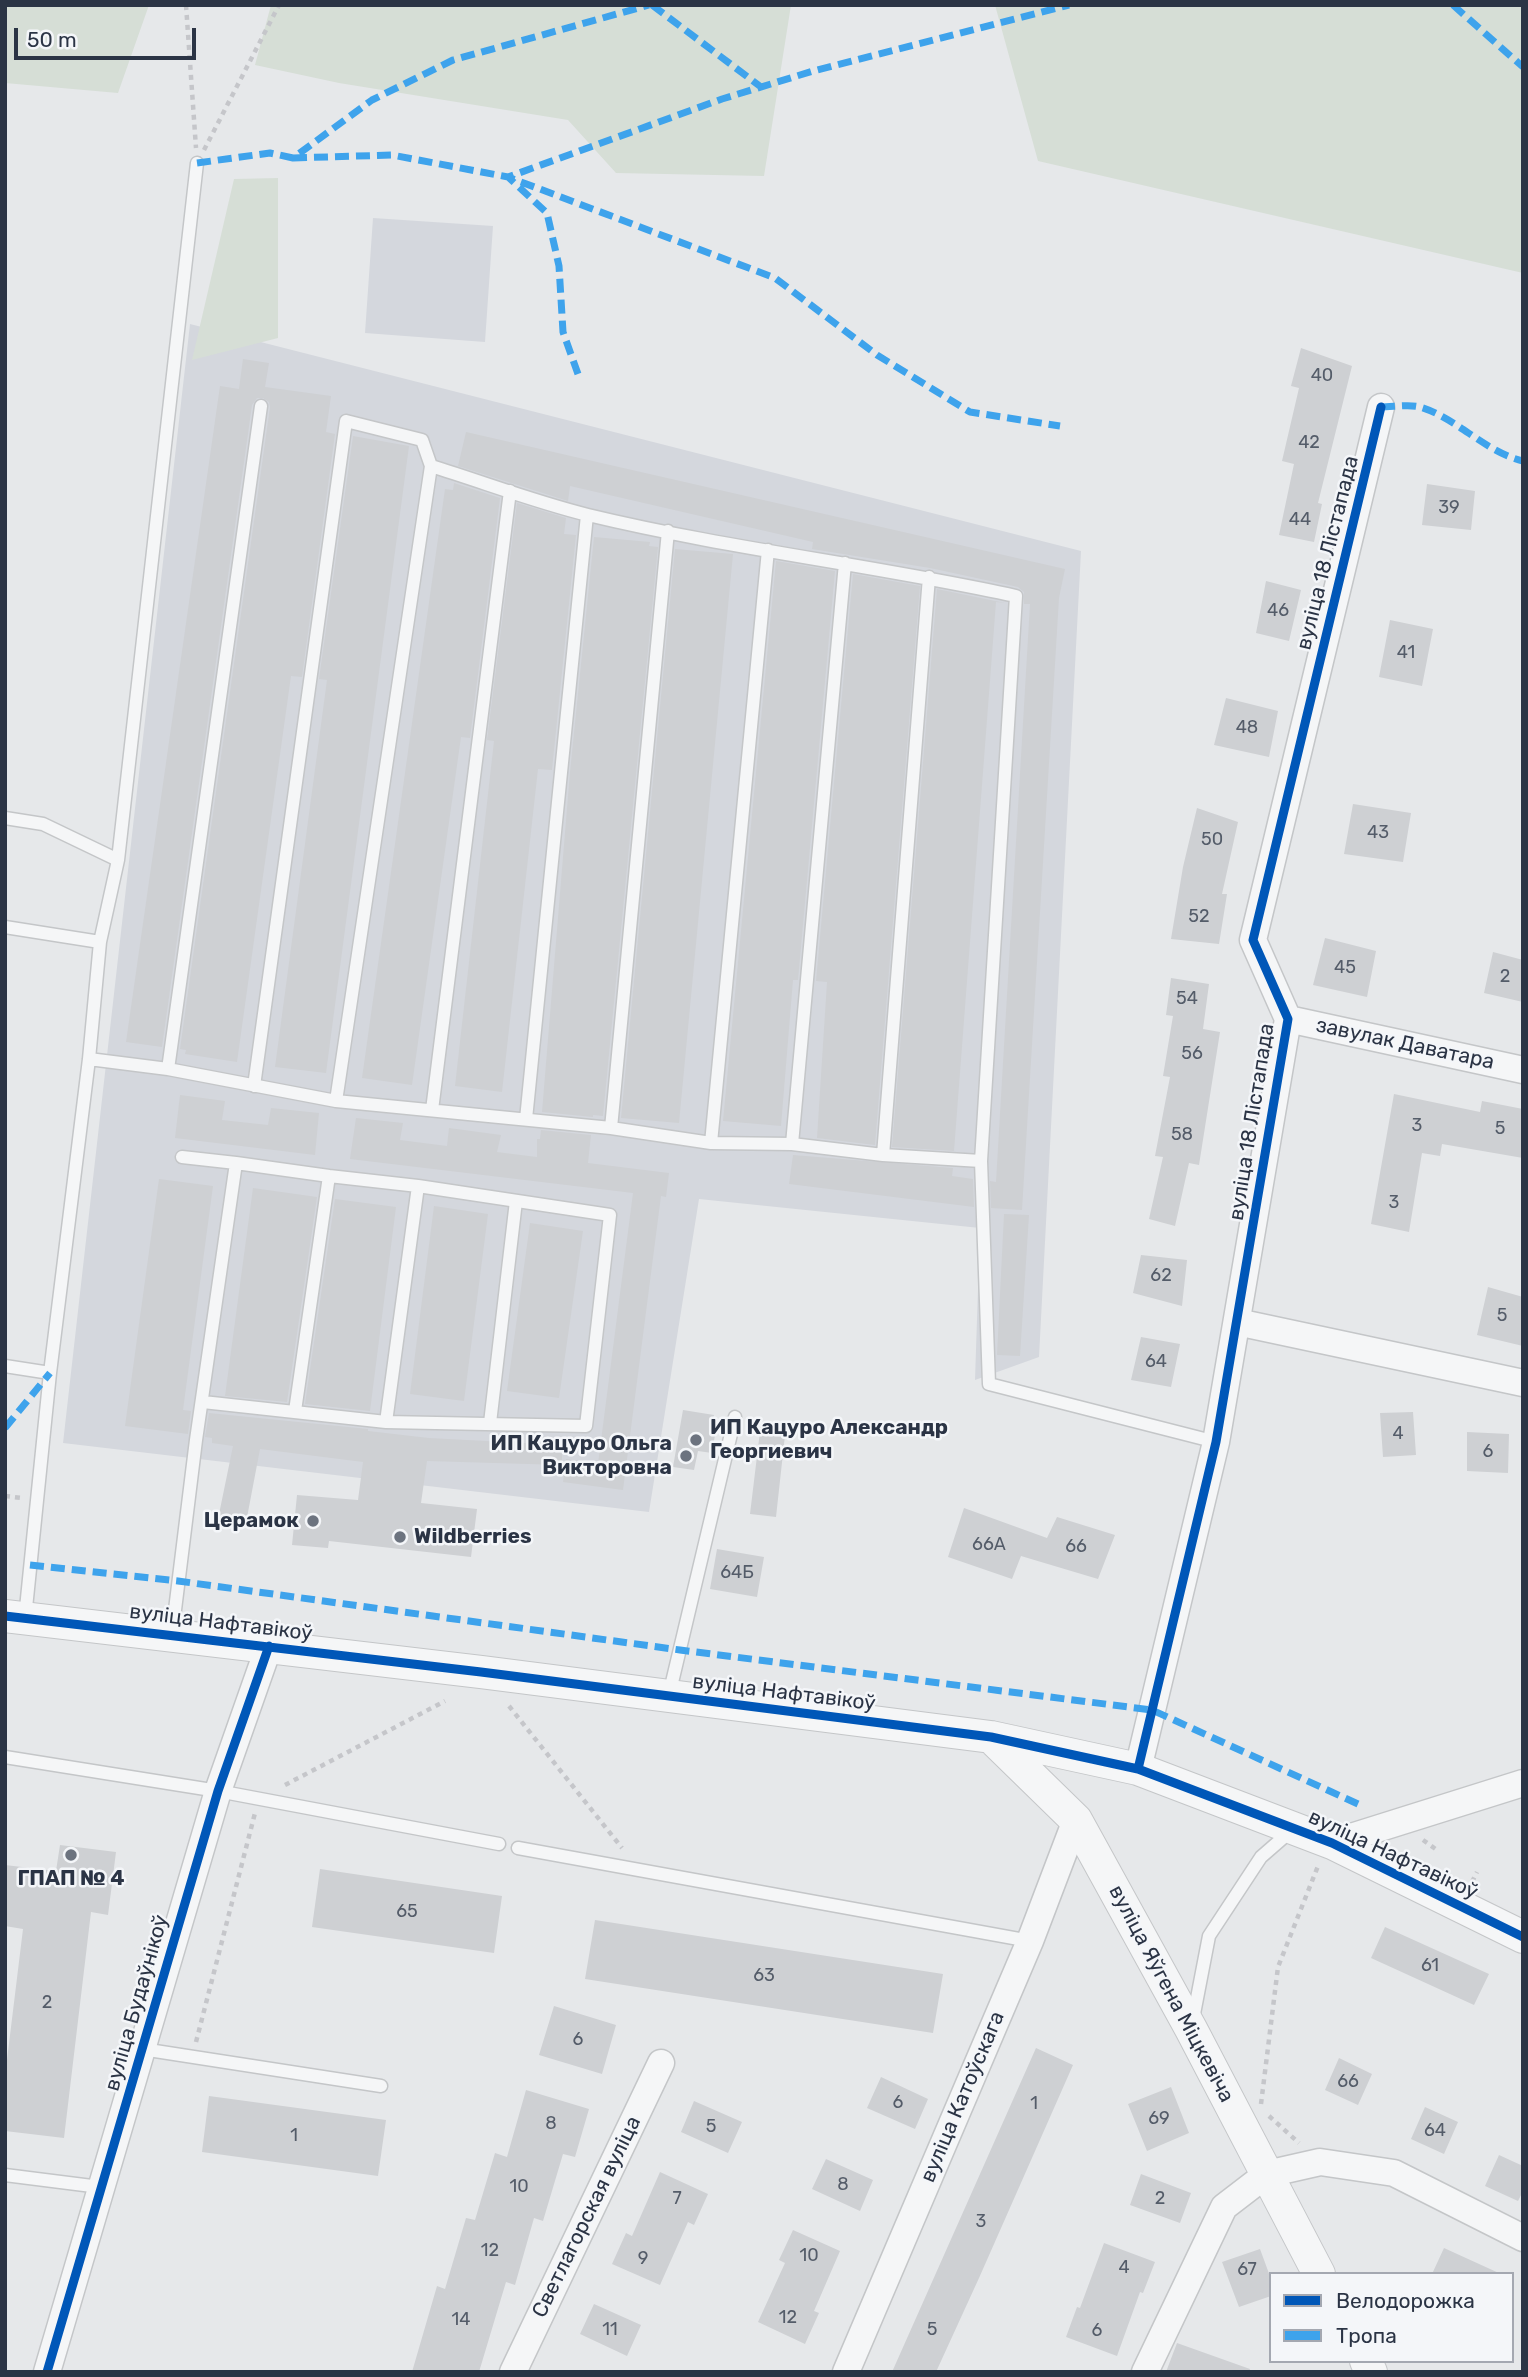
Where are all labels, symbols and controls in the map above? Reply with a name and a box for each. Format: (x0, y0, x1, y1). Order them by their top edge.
scale bar (18, 14, 200, 58)
text: 50 m (27, 27, 77, 52)
house number: 40 (1311, 365, 1333, 387)
house number: 42 (1298, 432, 1320, 454)
street label: вуліца 18 Лістапада (1292, 453, 1364, 653)
house number: 39 (1438, 497, 1460, 519)
house number: 44 (1289, 509, 1311, 531)
house number: 46 (1267, 600, 1289, 622)
house number: 41 (1397, 642, 1415, 664)
house number: 48 (1236, 717, 1258, 739)
house number: 43 (1367, 822, 1389, 844)
house number: 50 (1201, 829, 1223, 851)
house number: 52 (1188, 906, 1210, 928)
house number: 45 (1334, 957, 1356, 979)
house number: 2 (1500, 966, 1510, 988)
house number: 54 (1176, 988, 1198, 1010)
street label: завулак Даватара (1314, 1013, 1496, 1075)
street label: вуліца 18 Лістапада (1224, 1022, 1280, 1222)
house number: 56 (1181, 1043, 1203, 1065)
house number: 3 (1412, 1115, 1422, 1137)
house number: 5 (1495, 1118, 1505, 1140)
house number: 58 (1171, 1124, 1193, 1146)
house number: 3 (1389, 1192, 1399, 1214)
house number: 62 (1150, 1265, 1172, 1287)
house number: 5 (1497, 1305, 1507, 1327)
house number: 64 (1145, 1351, 1167, 1373)
place label: ИП Кацуро Александр Георгиевич (710, 1415, 948, 1465)
house number: 4 (1392, 1423, 1404, 1445)
place label: ИП Кацуро Ольга Викторовна (491, 1431, 672, 1481)
marker: ИП Кацуро Александр Георгиевич (688, 1432, 704, 1448)
house number: 6 (1483, 1441, 1493, 1463)
marker: ИП Кацуро Ольга Викторовна (678, 1448, 694, 1464)
place label: Церамок (204, 1508, 299, 1534)
marker: Церамок (305, 1513, 321, 1529)
place label: Wildberries (414, 1524, 532, 1550)
marker: Wildberries (392, 1529, 408, 1545)
house number: 66А (972, 1534, 1006, 1556)
house number: 66 (1065, 1536, 1087, 1558)
house number: 64Б (720, 1562, 754, 1584)
street label: вуліца Нафтавікоў (128, 1599, 314, 1647)
street label: вуліца Нафтавікоў (691, 1669, 877, 1717)
street label: вуліца Нафтавікоў (1304, 1805, 1482, 1905)
marker: ГПАП № 4 (63, 1847, 79, 1863)
place label: ГПАП № 4 (17, 1866, 125, 1892)
street label: вуліца Яўгена Міцкевіча (1103, 1881, 1239, 2107)
house number: 65 (396, 1901, 418, 1923)
street label: вуліца Будаўнікоў (100, 1912, 174, 2094)
house number: 61 (1421, 1955, 1439, 1977)
house number: 63 (753, 1965, 775, 1987)
house number: 2 (42, 1992, 52, 2014)
street label: вуліца Катоўскага (916, 2008, 1010, 2186)
house number: 6 (573, 2029, 583, 2051)
house number: 66 (1337, 2071, 1359, 2093)
house number: 6 (893, 2092, 903, 2114)
house number: 1 (1030, 2093, 1038, 2115)
house number: 69 (1148, 2108, 1170, 2130)
street label: Светлагорская вуліца (527, 2112, 647, 2322)
house number: 8 (545, 2113, 557, 2135)
house number: 5 (706, 2116, 716, 2138)
house number: 64 (1424, 2120, 1446, 2142)
house number: 1 (290, 2125, 298, 2147)
house number: 8 (837, 2174, 849, 2196)
house number: 10 (509, 2176, 529, 2198)
house number: 7 (672, 2188, 682, 2210)
house number: 2 (1155, 2188, 1165, 2210)
house number: 3 (976, 2211, 986, 2233)
house number: 12 (481, 2240, 499, 2262)
house number: 10 (799, 2245, 819, 2267)
house number: 9 (638, 2248, 648, 2270)
house number: 4 (1118, 2257, 1130, 2279)
house number: 67 (1237, 2259, 1257, 2281)
legend (1269, 2272, 1514, 2363)
text: Велодорожка (1336, 2288, 1475, 2313)
house number: 12 (779, 2307, 797, 2329)
house number: 14 (452, 2309, 470, 2331)
house number: 11 (602, 2319, 618, 2341)
house number: 5 (927, 2319, 937, 2341)
house number: 6 (1092, 2320, 1102, 2342)
text: Тропа (1336, 2323, 1397, 2348)

